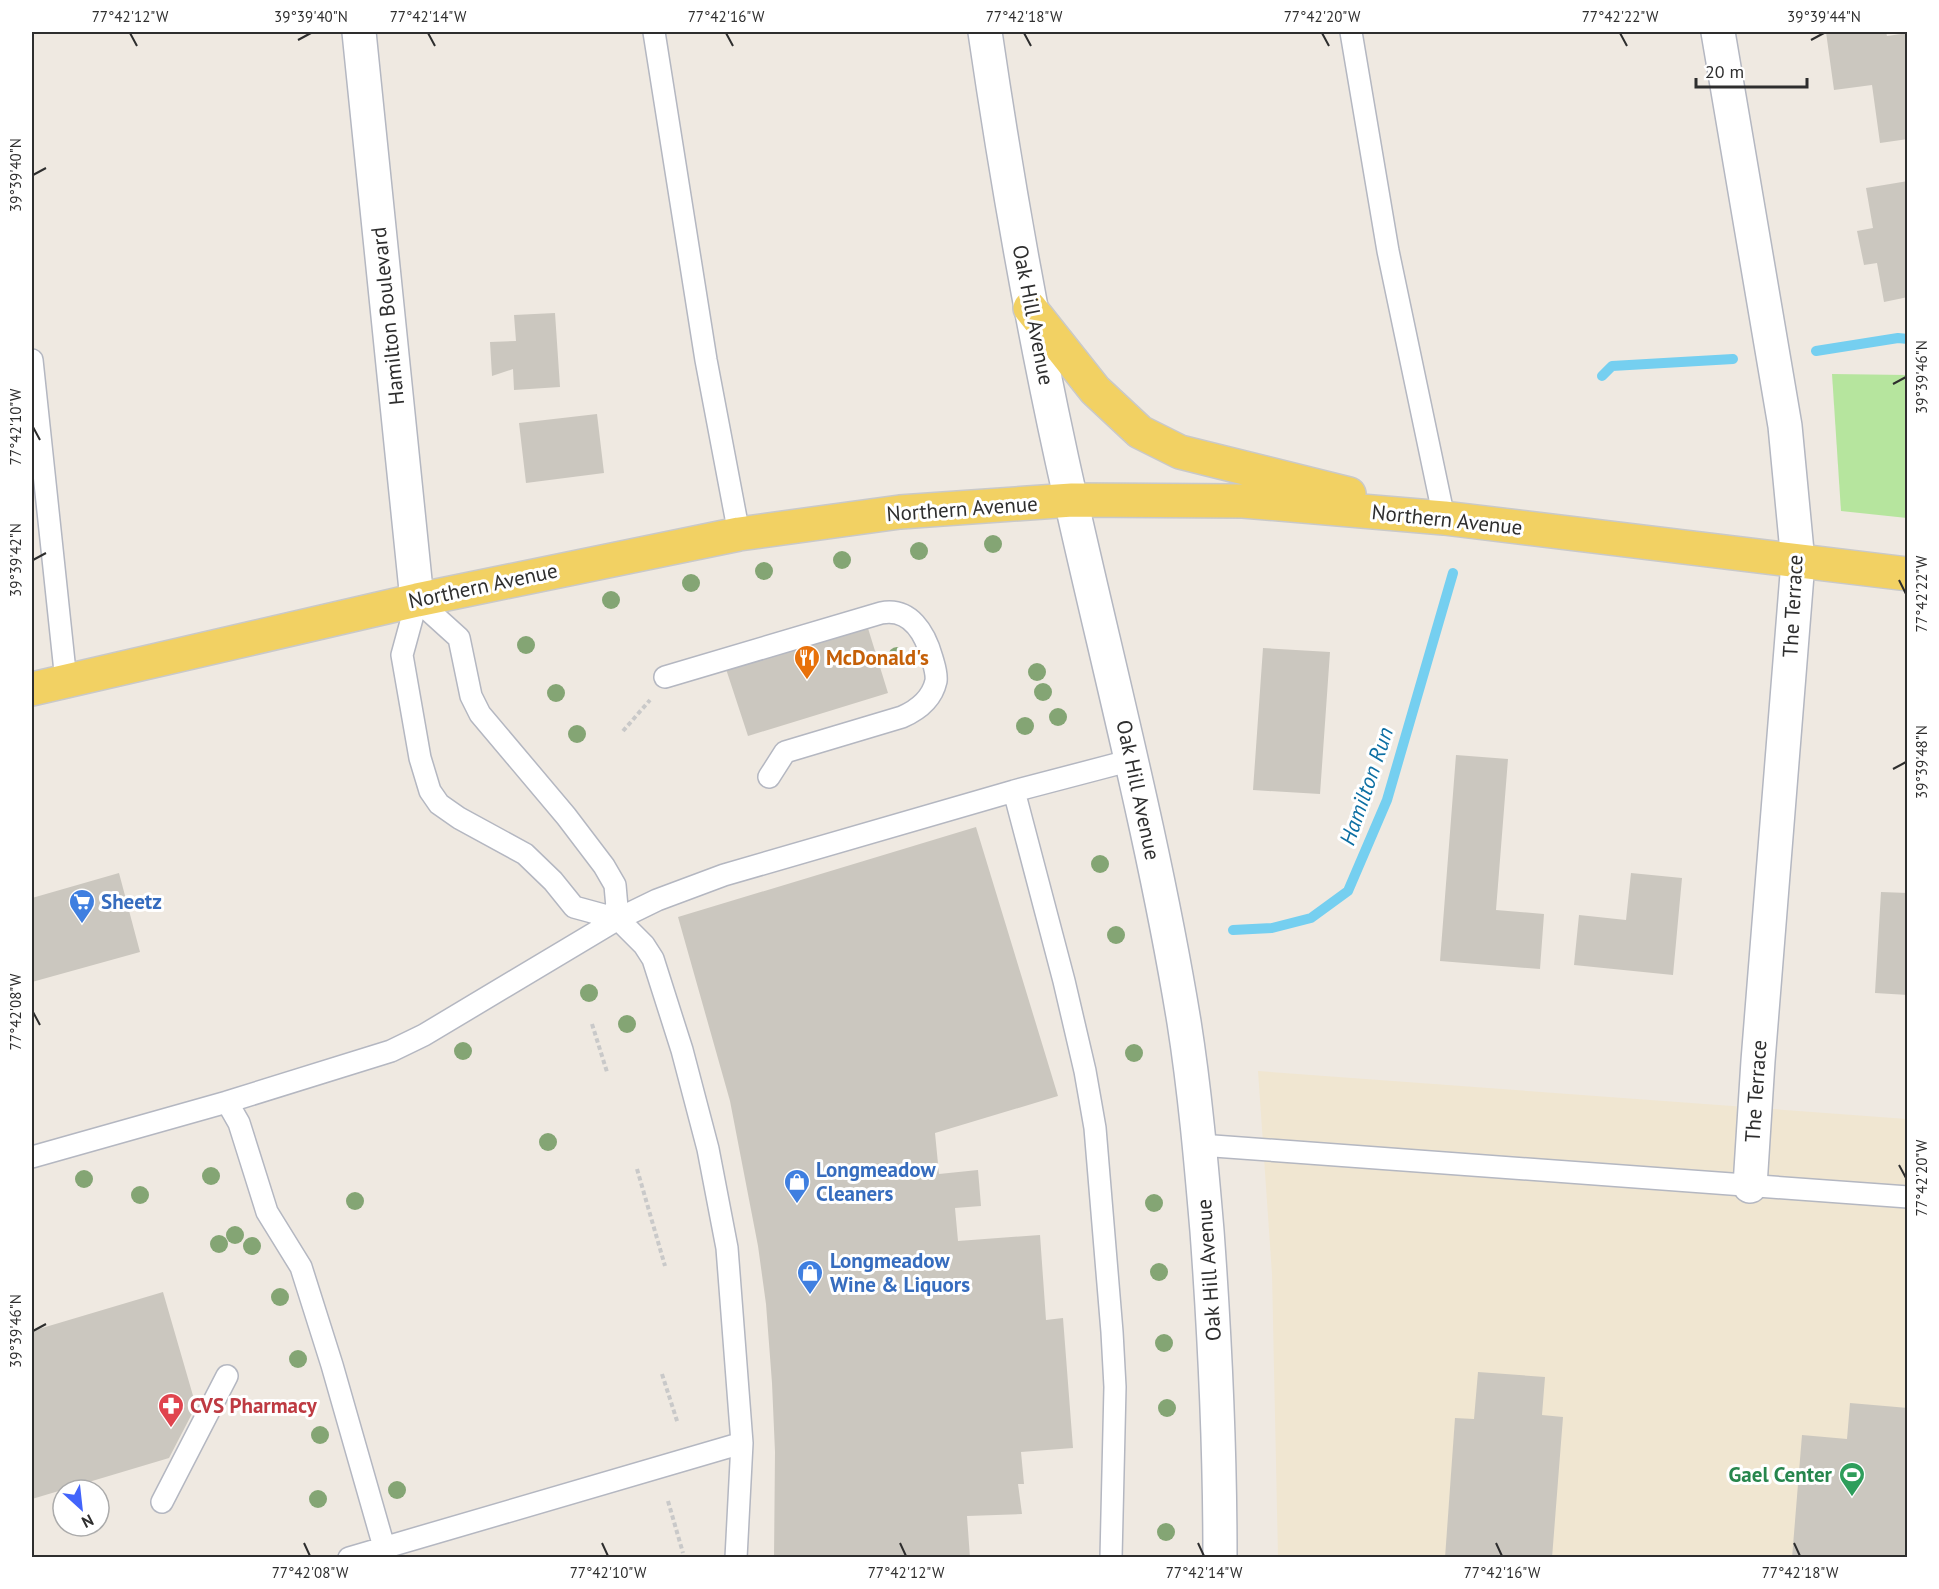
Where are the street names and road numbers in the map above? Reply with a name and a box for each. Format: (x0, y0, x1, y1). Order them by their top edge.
street label: Hamilton Boulevard (365, 226, 410, 406)
street label: Oak Hill Avenue (1007, 242, 1060, 387)
street label: Northern Avenue (885, 490, 1039, 527)
street label: Northern Avenue (1370, 498, 1524, 541)
street label: The Terrace (1776, 554, 1809, 658)
street label: Northern Avenue (406, 557, 560, 614)
street label: Oak Hill Avenue (1110, 717, 1166, 862)
street label: The Terrace (1738, 1039, 1773, 1143)
street label: Oak Hill Avenue (1190, 1198, 1227, 1342)

